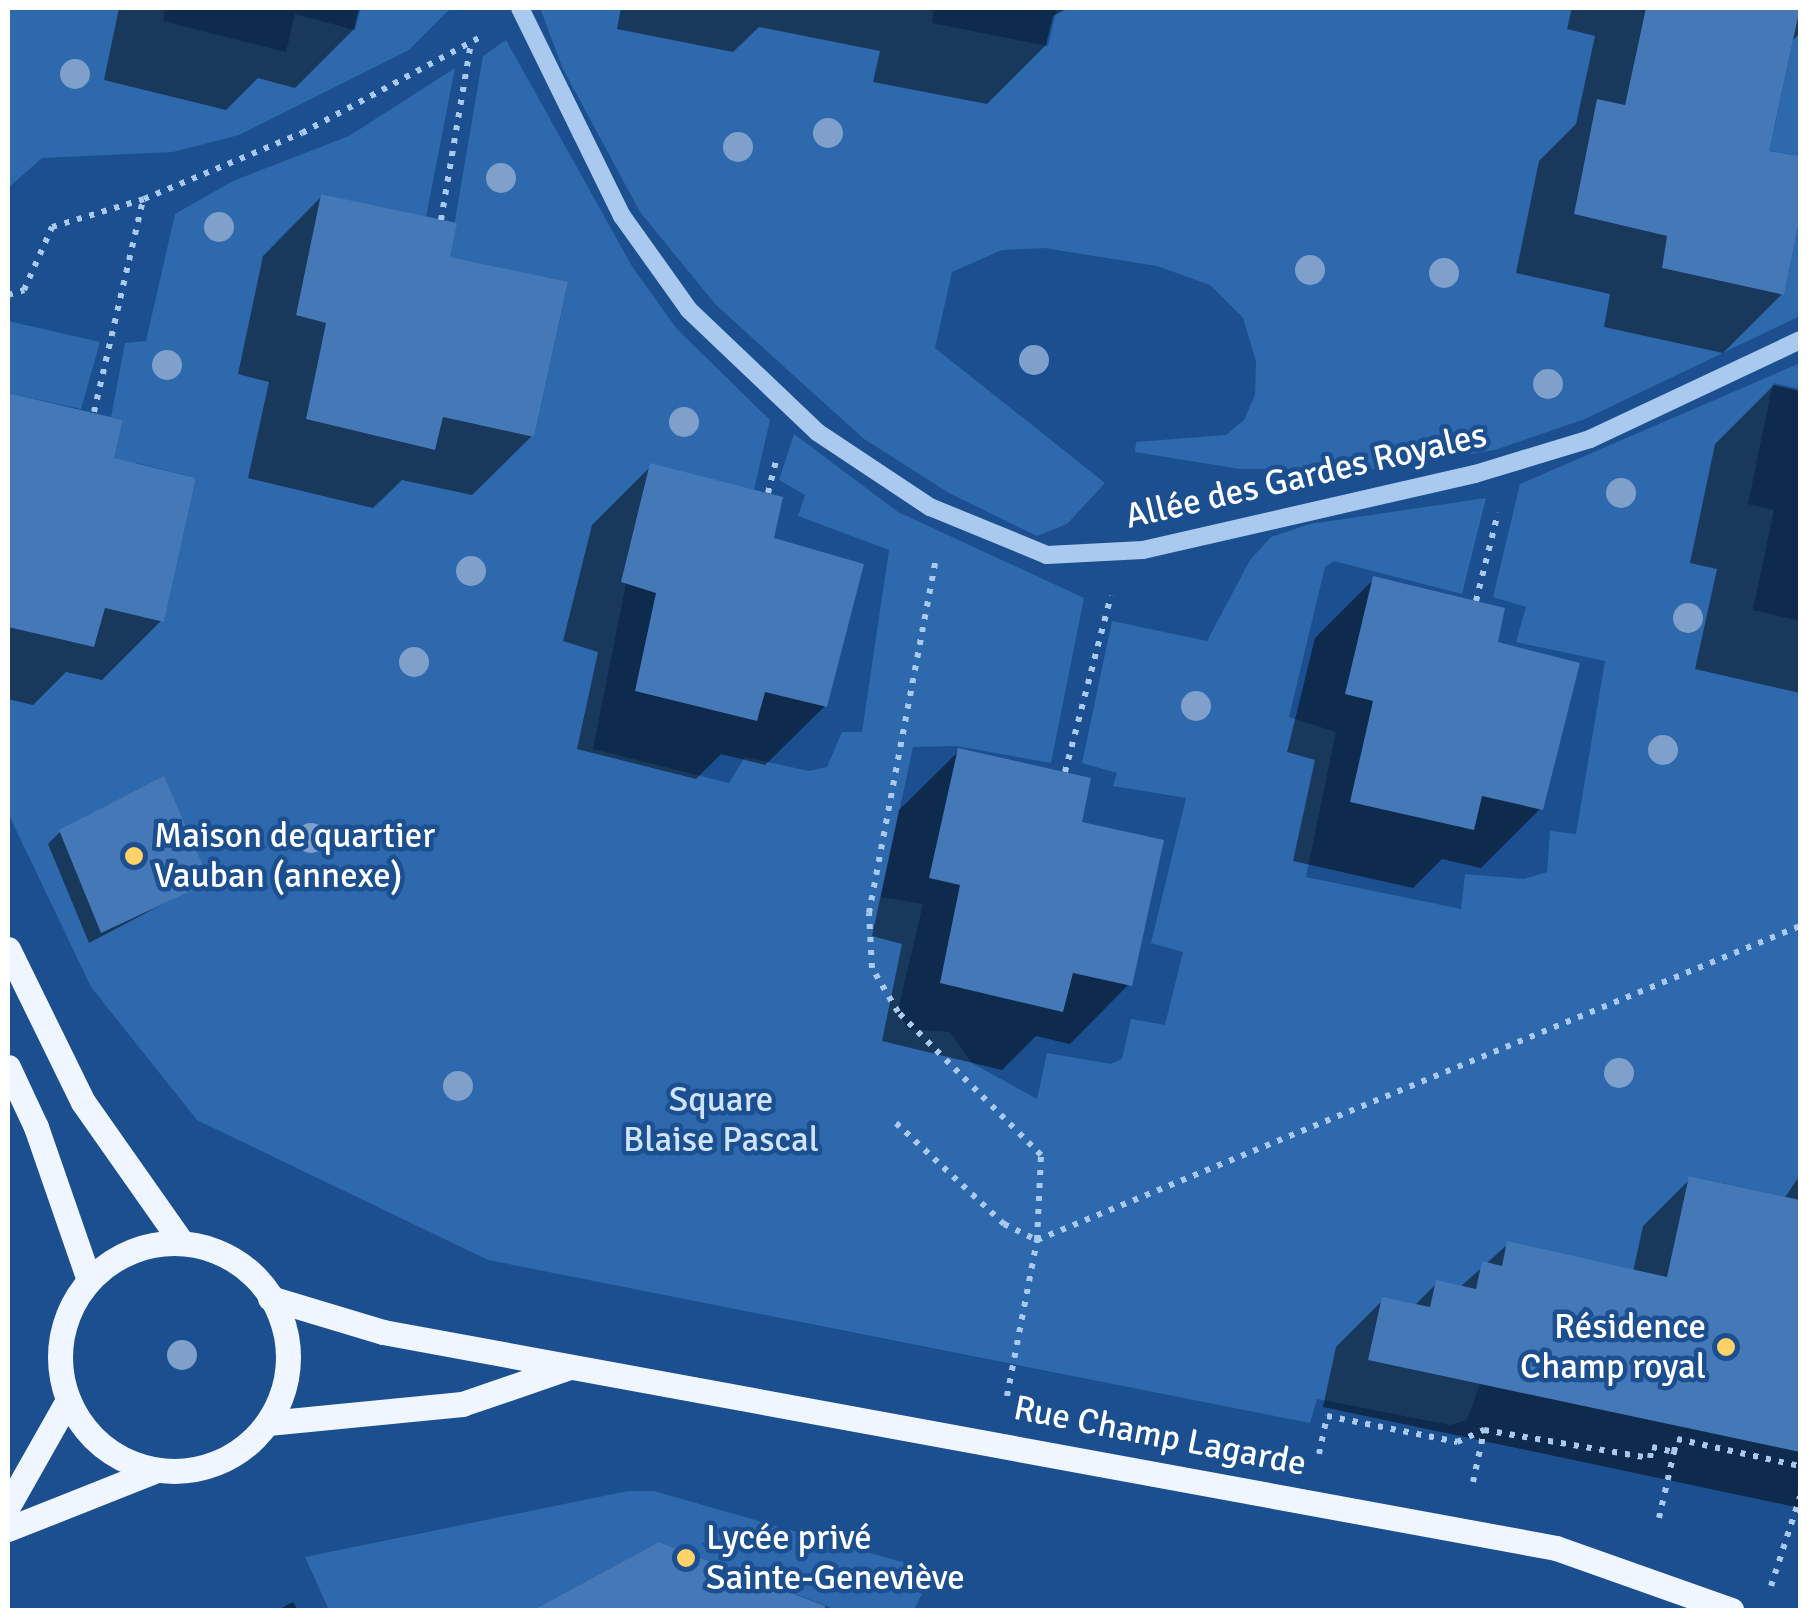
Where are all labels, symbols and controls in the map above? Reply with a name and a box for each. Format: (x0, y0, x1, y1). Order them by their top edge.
street label: Allée des Gardes Royales (1121, 414, 1491, 538)
place label: Maison de quartier Vauban (annexe) (154, 815, 435, 897)
marker: Maison de quartier Vauban (annexe) (123, 845, 145, 867)
park label: Square Blaise Pascal (623, 1079, 819, 1161)
place label: Résidence Champ royal (1520, 1306, 1706, 1388)
marker: Résidence Champ royal (1715, 1336, 1737, 1358)
street label: Rue Champ Lagarde (1010, 1387, 1310, 1485)
place label: Lycée privé Sainte-Geneviève (706, 1517, 965, 1599)
marker: Lycée privé Sainte-Geneviève (675, 1547, 697, 1569)

